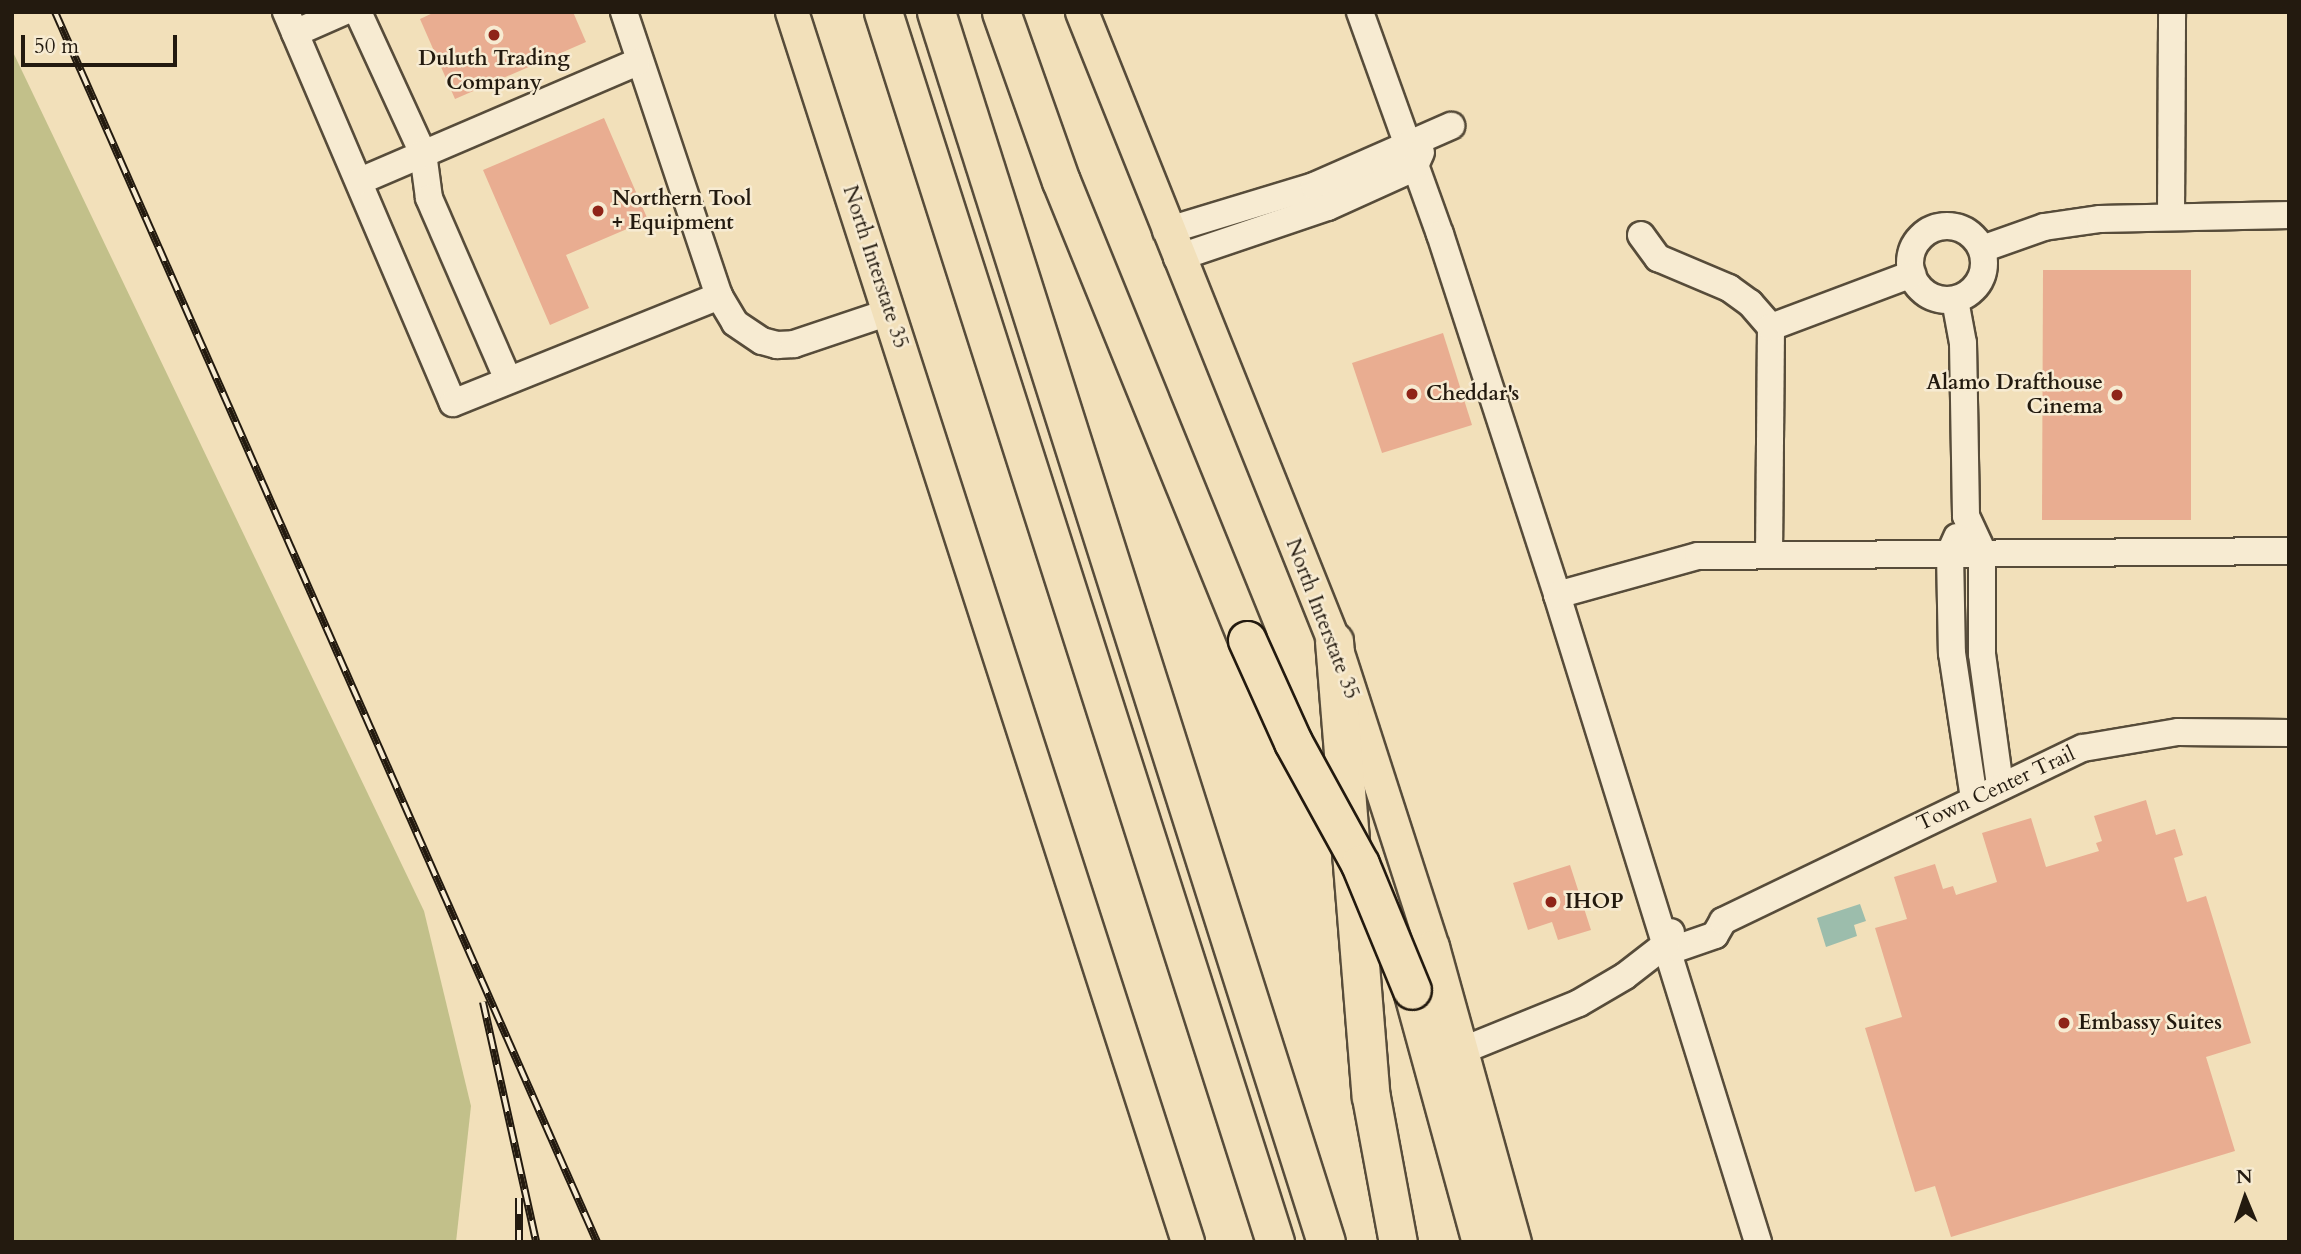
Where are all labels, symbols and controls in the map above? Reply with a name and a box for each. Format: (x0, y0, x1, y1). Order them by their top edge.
scale bar (24, 21, 180, 65)
marker: Duluth Trading Company (486, 27, 502, 43)
text: 50 m (34, 32, 79, 61)
place label: Duluth Trading Company (418, 46, 570, 96)
street label: North Interstate 35 (837, 182, 913, 352)
place label: Northern Tool + Equipment (612, 186, 752, 236)
marker: Northern Tool + Equipment (590, 203, 606, 219)
place label: Alamo Drafthouse Cinema (1926, 370, 2103, 420)
place label: Cheddar's (1426, 381, 1519, 407)
marker: Cheddar's (1404, 386, 1420, 402)
marker: Alamo Drafthouse Cinema (2109, 387, 2125, 403)
street label: North Interstate 35 (1280, 535, 1364, 703)
street label: Town Center Trail (1913, 741, 2079, 837)
place label: IHOP (1565, 889, 1624, 915)
marker: IHOP (1543, 894, 1559, 910)
place label: Embassy Suites (2078, 1010, 2222, 1036)
marker: Embassy Suites (2056, 1015, 2072, 1031)
north arrow (2210, 1163, 2280, 1233)
text: N (2236, 1164, 2253, 1190)

